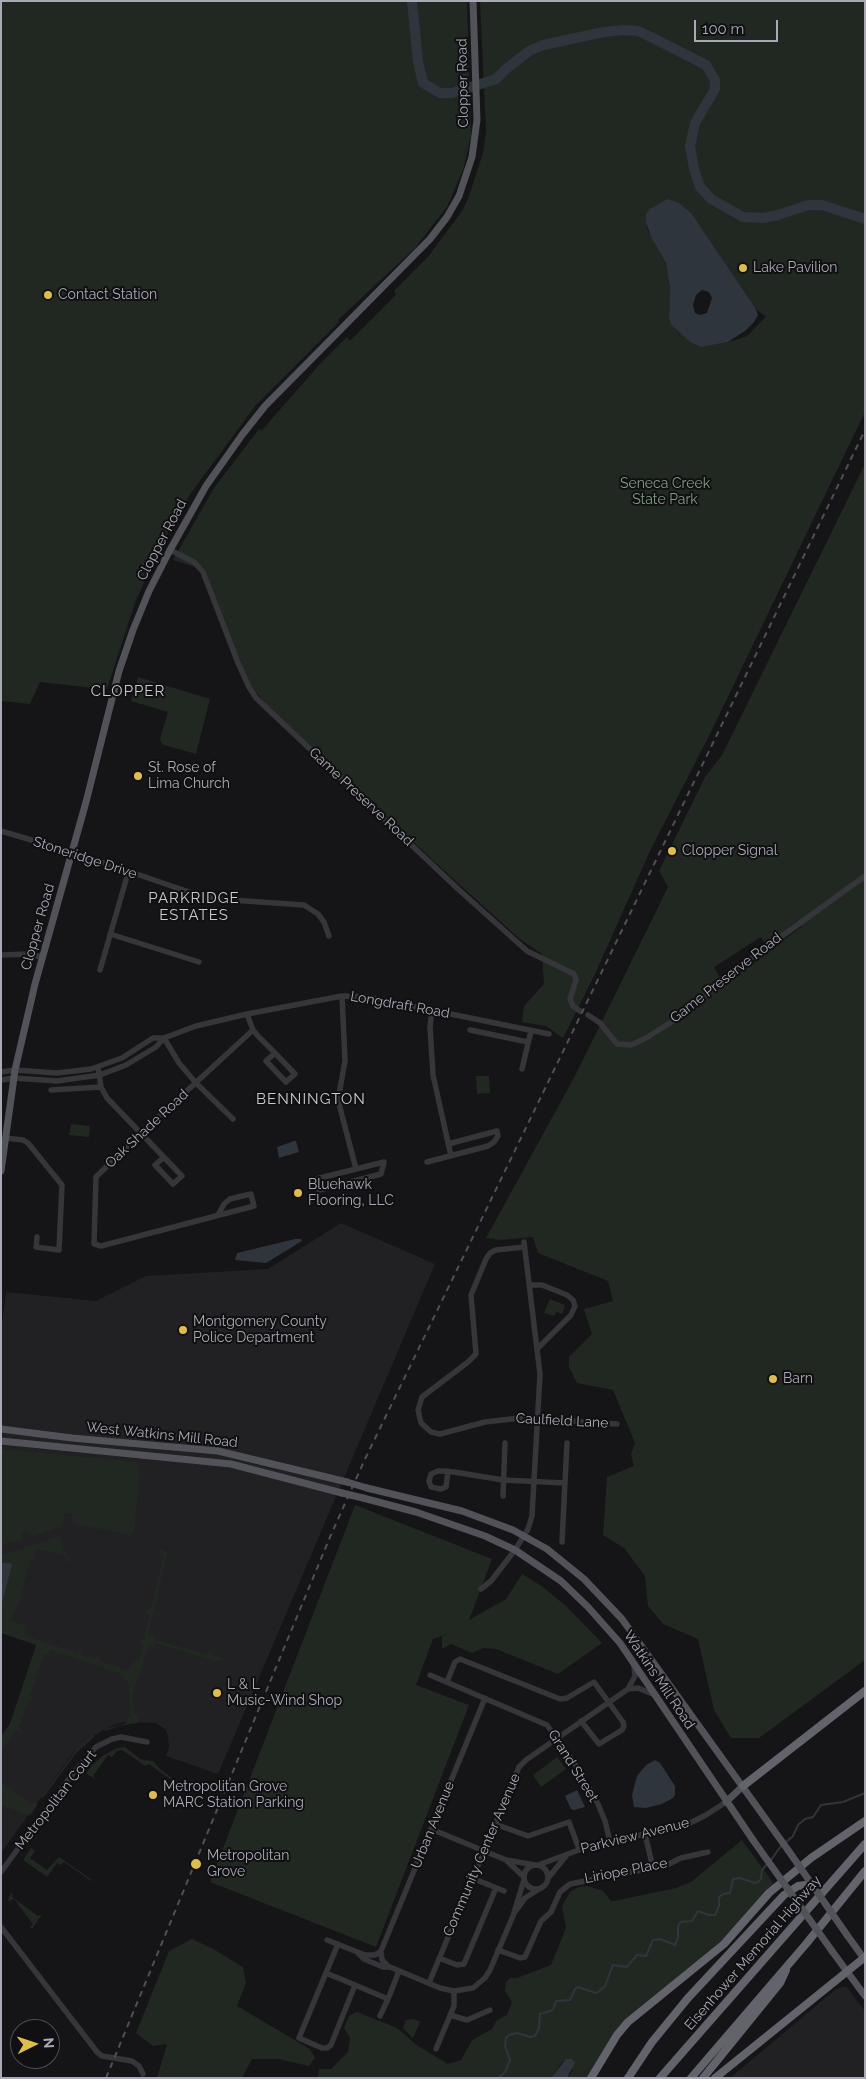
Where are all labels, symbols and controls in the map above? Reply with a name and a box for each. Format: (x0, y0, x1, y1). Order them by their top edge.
scale bar (696, 10, 780, 42)
text: 100 m (702, 20, 744, 38)
street label: Clopper Road (454, 38, 472, 128)
place label: Lake Pavilion (753, 260, 838, 276)
marker: Lake Pavilion (737, 262, 749, 274)
place label: Contact Station (58, 287, 157, 303)
marker: Contact Station (42, 289, 54, 301)
park label: Seneca Creek State Park (620, 476, 710, 508)
street label: Clopper Road (134, 497, 190, 583)
district label: CLOPPER (90, 682, 166, 700)
street label: Game Preserve Road (305, 744, 417, 850)
place label: St. Rose of Lima Church (148, 760, 230, 792)
marker: St. Rose of Lima Church (132, 770, 144, 782)
street label: Stoneridge Drive (31, 833, 139, 883)
place label: Clopper Signal (682, 843, 778, 859)
marker: Clopper Signal (666, 845, 678, 857)
street label: Clopper Road (18, 882, 58, 972)
district label: PARKRIDGE ESTATES (147, 889, 241, 924)
street label: Game Preserve Road (667, 929, 785, 1027)
street label: Longdraft Road (349, 988, 451, 1022)
street label: Oak Shade Road (102, 1086, 192, 1172)
district label: BENNINGTON (255, 1090, 367, 1108)
place label: Bluehawk Flooring, LLC (308, 1177, 394, 1210)
marker: Bluehawk Flooring, LLC (292, 1187, 304, 1199)
place label: Montgomery County Police Department (193, 1314, 327, 1346)
marker: Montgomery County Police Department (177, 1324, 189, 1336)
place label: Barn (783, 1371, 813, 1387)
marker: Barn (767, 1373, 779, 1385)
street label: Caulfield Lane (515, 1410, 609, 1432)
street label: West Watkins Mill Road (85, 1419, 239, 1451)
street label: Watkins Mill Road (620, 1628, 698, 1732)
place label: L & L Music-Wind Shop (227, 1677, 342, 1710)
marker: L & L Music-Wind Shop (211, 1687, 223, 1699)
street label: Grand Street (544, 1727, 602, 1805)
street label: Metropolitan Court (12, 1747, 100, 1853)
street label: Community Center Avenue (440, 1771, 524, 1939)
place label: Metropolitan Grove MARC Station Parking (163, 1779, 304, 1811)
street label: Urban Avenue (408, 1779, 458, 1871)
marker: Metropolitan Grove MARC Station Parking (147, 1789, 159, 1801)
street label: Parkview Avenue (579, 1814, 691, 1858)
place label: Metropolitan Grove (207, 1848, 289, 1880)
street label: Liriope Place (583, 1855, 669, 1887)
marker: Metropolitan Grove (189, 1857, 203, 1871)
street label: Eisenhower Memorial Highway (681, 1872, 825, 2034)
north arrow (10, 2019, 60, 2069)
text: N (41, 2037, 57, 2049)

